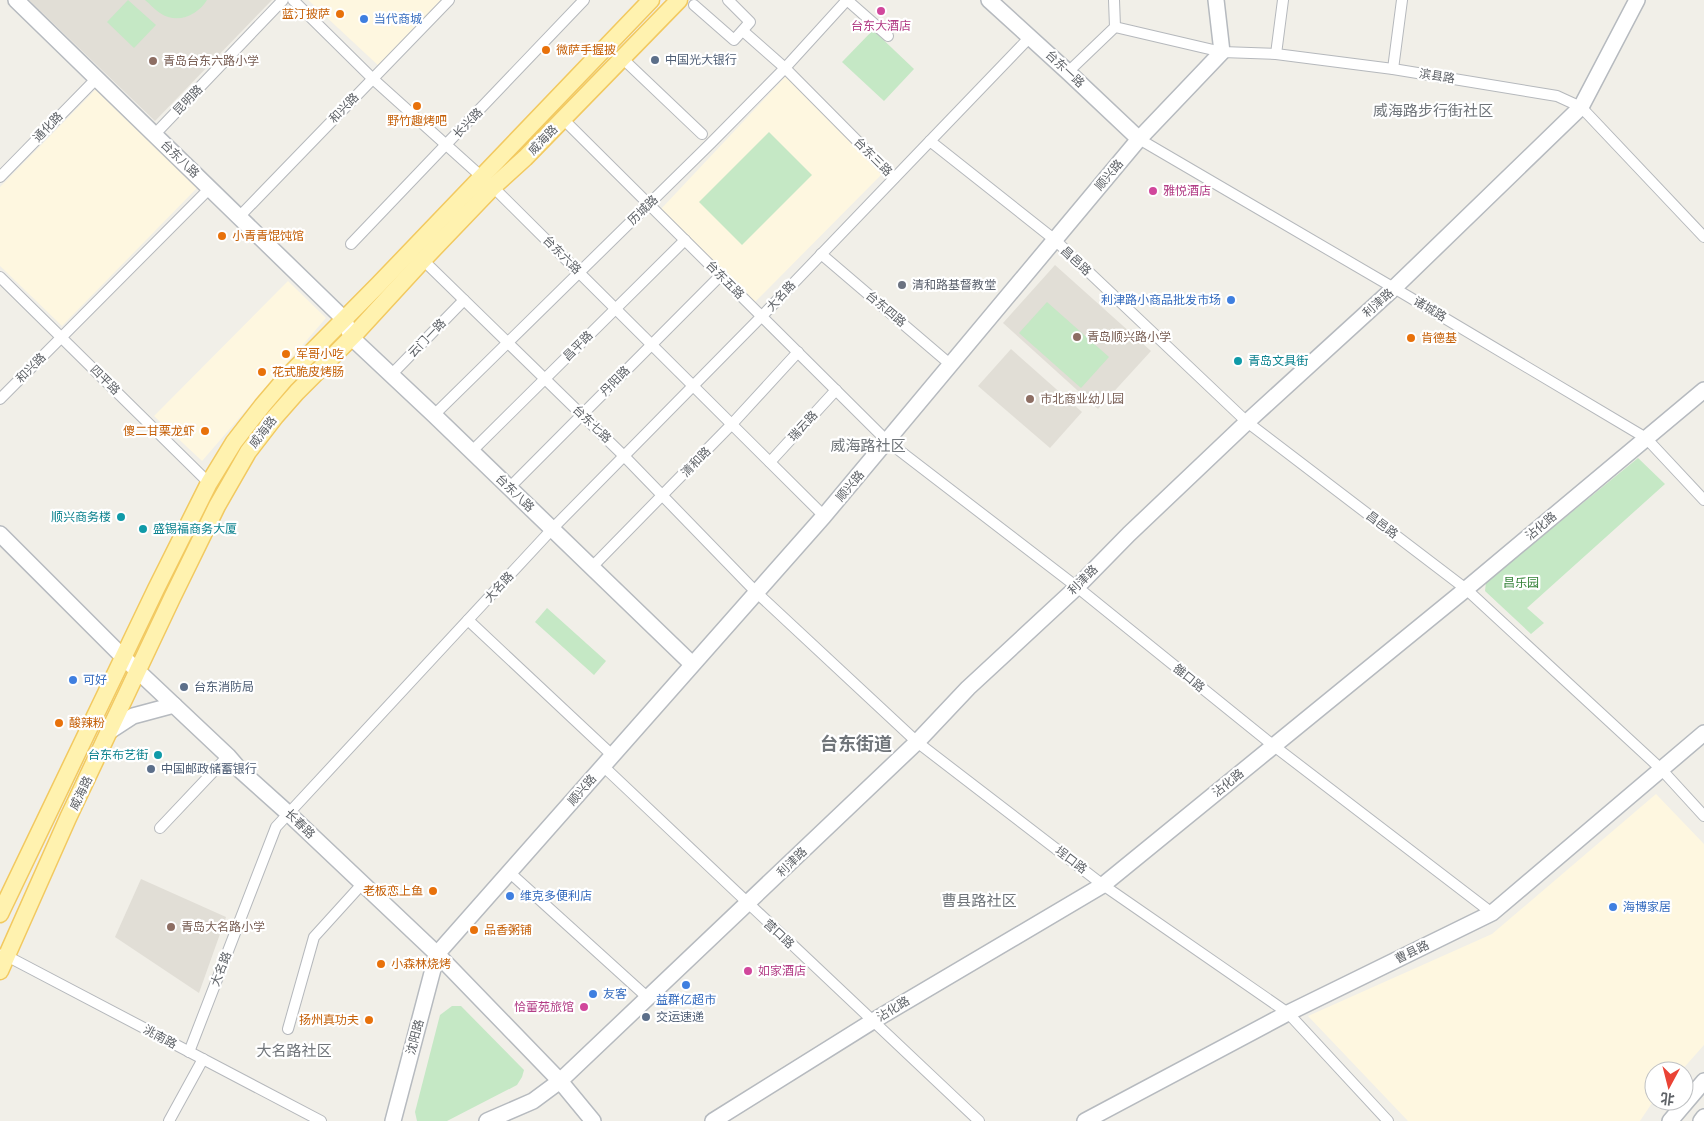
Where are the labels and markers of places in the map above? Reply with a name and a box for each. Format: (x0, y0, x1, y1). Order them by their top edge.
marker: 台东大酒店 (875, 5, 887, 17)
place label: 蓝汀披萨 (282, 7, 330, 21)
marker: 蓝汀披萨 (334, 8, 346, 20)
place label: 当代商城 (374, 12, 422, 26)
marker: 当代商城 (358, 13, 370, 25)
place label: 台东大酒店 (851, 19, 911, 33)
place label: 微萨手握披 (556, 43, 616, 57)
marker: 微萨手握披 (540, 44, 552, 56)
place label: 中国光大银行 (665, 53, 737, 67)
place label: 青岛台东六路小学 (163, 54, 259, 68)
marker: 中国光大银行 (649, 54, 661, 66)
marker: 青岛台东六路小学 (147, 55, 159, 67)
marker: 野竹趣烤吧 (411, 100, 423, 112)
place label: 野竹趣烤吧 (387, 114, 447, 128)
place label: 雅悦酒店 (1163, 184, 1211, 198)
marker: 雅悦酒店 (1147, 185, 1159, 197)
place label: 小青青馄饨馆 (232, 229, 304, 243)
marker: 小青青馄饨馆 (216, 230, 228, 242)
place label: 清和路基督教堂 (912, 278, 996, 292)
marker: 清和路基督教堂 (896, 279, 908, 291)
place label: 利津路小商品批发市场 (1101, 293, 1221, 307)
marker: 利津路小商品批发市场 (1225, 294, 1237, 306)
place label: 青岛顺兴路小学 (1087, 330, 1171, 344)
marker: 青岛顺兴路小学 (1071, 331, 1083, 343)
place label: 肯德基 (1421, 331, 1457, 345)
marker: 肯德基 (1405, 332, 1417, 344)
place label: 军哥小吃 (296, 347, 344, 361)
marker: 军哥小吃 (280, 348, 292, 360)
place label: 青岛文具街 (1248, 354, 1308, 368)
marker: 青岛文具街 (1232, 355, 1244, 367)
place label: 花式脆皮烤肠 (272, 365, 344, 379)
marker: 花式脆皮烤肠 (256, 366, 268, 378)
place label: 市北商业幼儿园 (1040, 392, 1124, 406)
marker: 市北商业幼儿园 (1024, 393, 1036, 405)
place label: 傻二甘栗龙虾 (123, 424, 195, 438)
marker: 傻二甘栗龙虾 (199, 425, 211, 437)
place label: 顺兴商务楼 (51, 510, 111, 524)
marker: 顺兴商务楼 (115, 511, 127, 523)
place label: 盛锡福商务大厦 (153, 522, 237, 536)
marker: 盛锡福商务大厦 (137, 523, 149, 535)
place label: 可好 (83, 673, 107, 687)
marker: 可好 (67, 674, 79, 686)
place label: 台东消防局 (194, 680, 254, 694)
marker: 台东消防局 (178, 681, 190, 693)
place label: 酸辣粉 (69, 716, 105, 730)
marker: 酸辣粉 (53, 717, 65, 729)
place label: 台东布艺街 (88, 748, 148, 762)
marker: 台东布艺街 (152, 749, 164, 761)
place label: 中国邮政储蓄银行 (161, 762, 257, 776)
marker: 中国邮政储蓄银行 (145, 763, 157, 775)
place label: 老板恋上鱼 (363, 884, 423, 898)
marker: 老板恋上鱼 (427, 885, 439, 897)
place label: 维克多便利店 (520, 889, 592, 903)
marker: 维克多便利店 (504, 890, 516, 902)
place label: 海博家居 (1623, 900, 1671, 914)
marker: 海博家居 (1607, 901, 1619, 913)
place label: 青岛大名路小学 (181, 920, 265, 934)
marker: 青岛大名路小学 (165, 921, 177, 933)
place label: 品香粥铺 (484, 923, 532, 937)
marker: 品香粥铺 (468, 924, 480, 936)
place label: 小森林烧烤 (391, 957, 451, 971)
marker: 小森林烧烤 (375, 958, 387, 970)
place label: 如家酒店 (758, 964, 806, 978)
marker: 如家酒店 (742, 965, 754, 977)
marker: 益群亿超市 (680, 979, 692, 991)
place label: 友客 (603, 987, 627, 1001)
marker: 友客 (587, 988, 599, 1000)
place label: 益群亿超市 (656, 993, 716, 1007)
place label: 恰蕾苑旅馆 (514, 1000, 574, 1014)
marker: 恰蕾苑旅馆 (578, 1001, 590, 1013)
place label: 交运速递 (656, 1010, 704, 1024)
marker: 交运速递 (640, 1011, 652, 1023)
place label: 扬州真功夫 (299, 1013, 359, 1027)
marker: 扬州真功夫 (363, 1014, 375, 1026)

